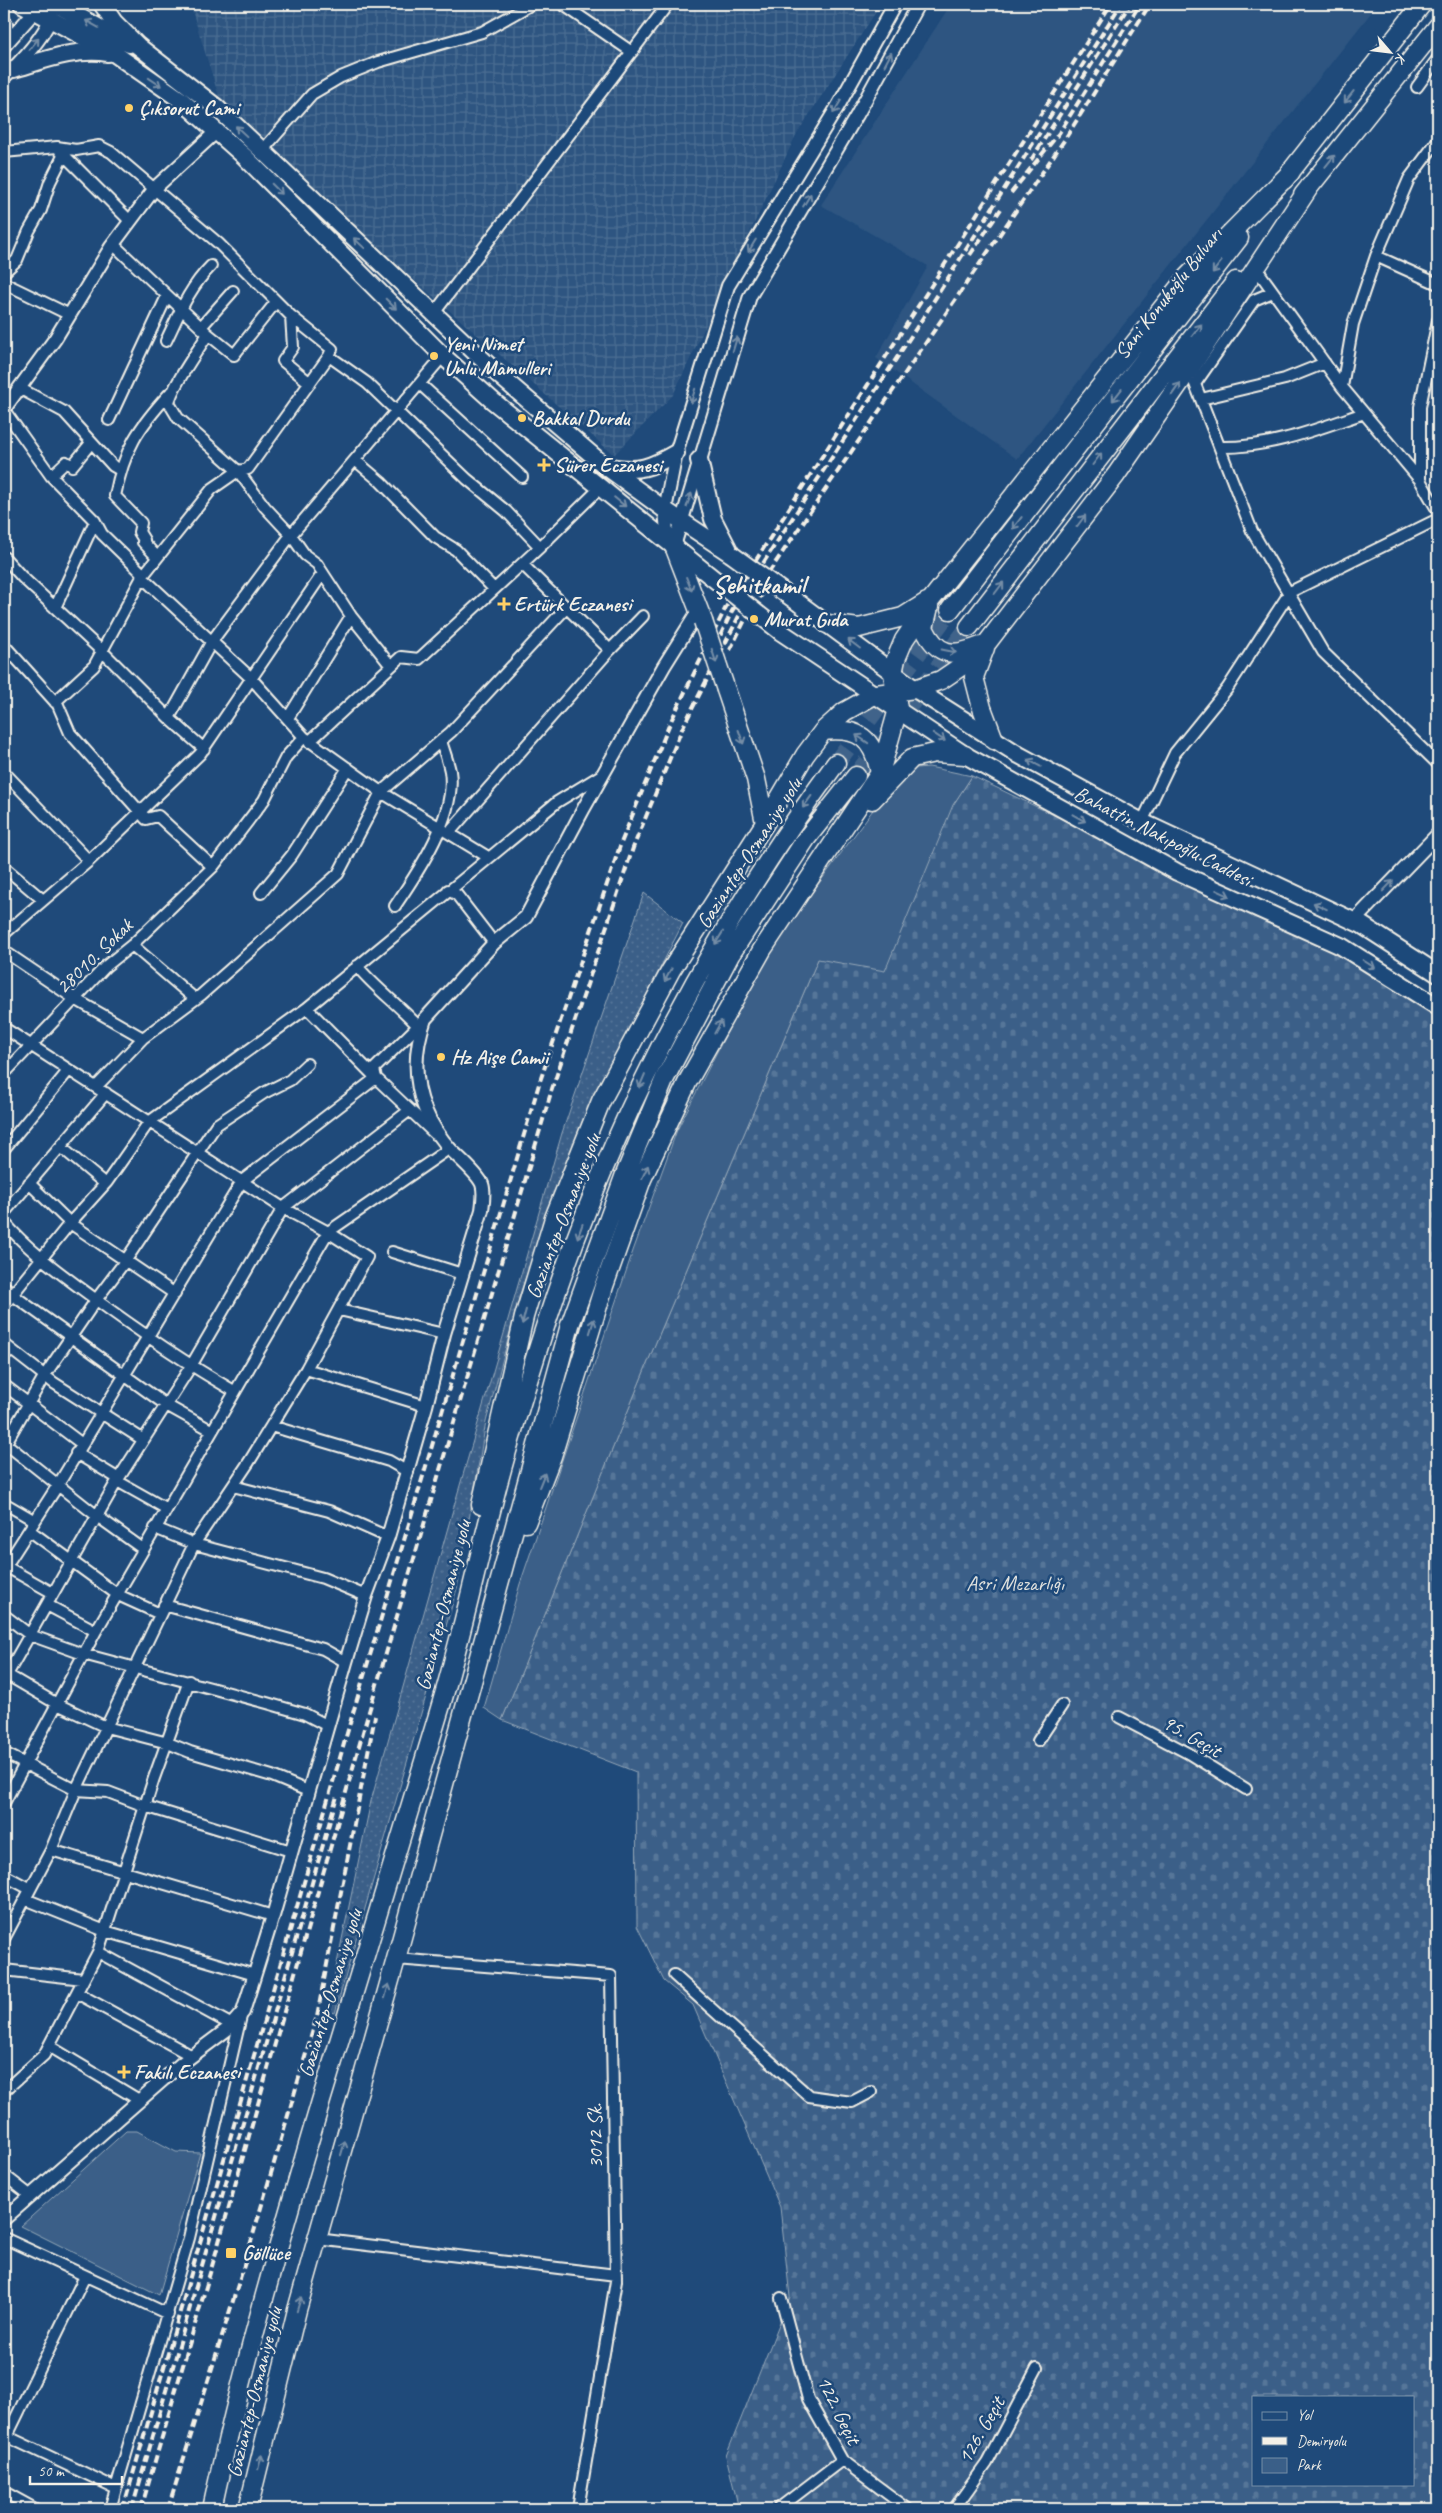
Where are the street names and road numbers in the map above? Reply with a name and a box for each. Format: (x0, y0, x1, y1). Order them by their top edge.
street label: Sani Konukoğlu Bulvarı (1108, 221, 1228, 364)
street label: Gaziantep-Osmaniye yolu (691, 772, 808, 933)
street label: Bahattin Nakıpoğlu Caddesi (1070, 780, 1259, 893)
street label: 28010. Sokak (50, 912, 139, 999)
street label: Gaziantep-Osmaniye yolu (520, 1129, 607, 1302)
street label: Gaziantep-Osmaniye yolu (409, 1516, 477, 1693)
street label: 95. Geçit (1158, 1709, 1228, 1764)
street label: Gaziantep-Osmaniye yolu (292, 1904, 368, 2080)
street label: 3012 Sk. (581, 2102, 609, 2169)
street label: Gaziantep-Osmaniye yolu (220, 2303, 288, 2480)
street label: 122. Geçit (811, 2372, 868, 2450)
street label: 126. Geçit (951, 2390, 1012, 2468)

